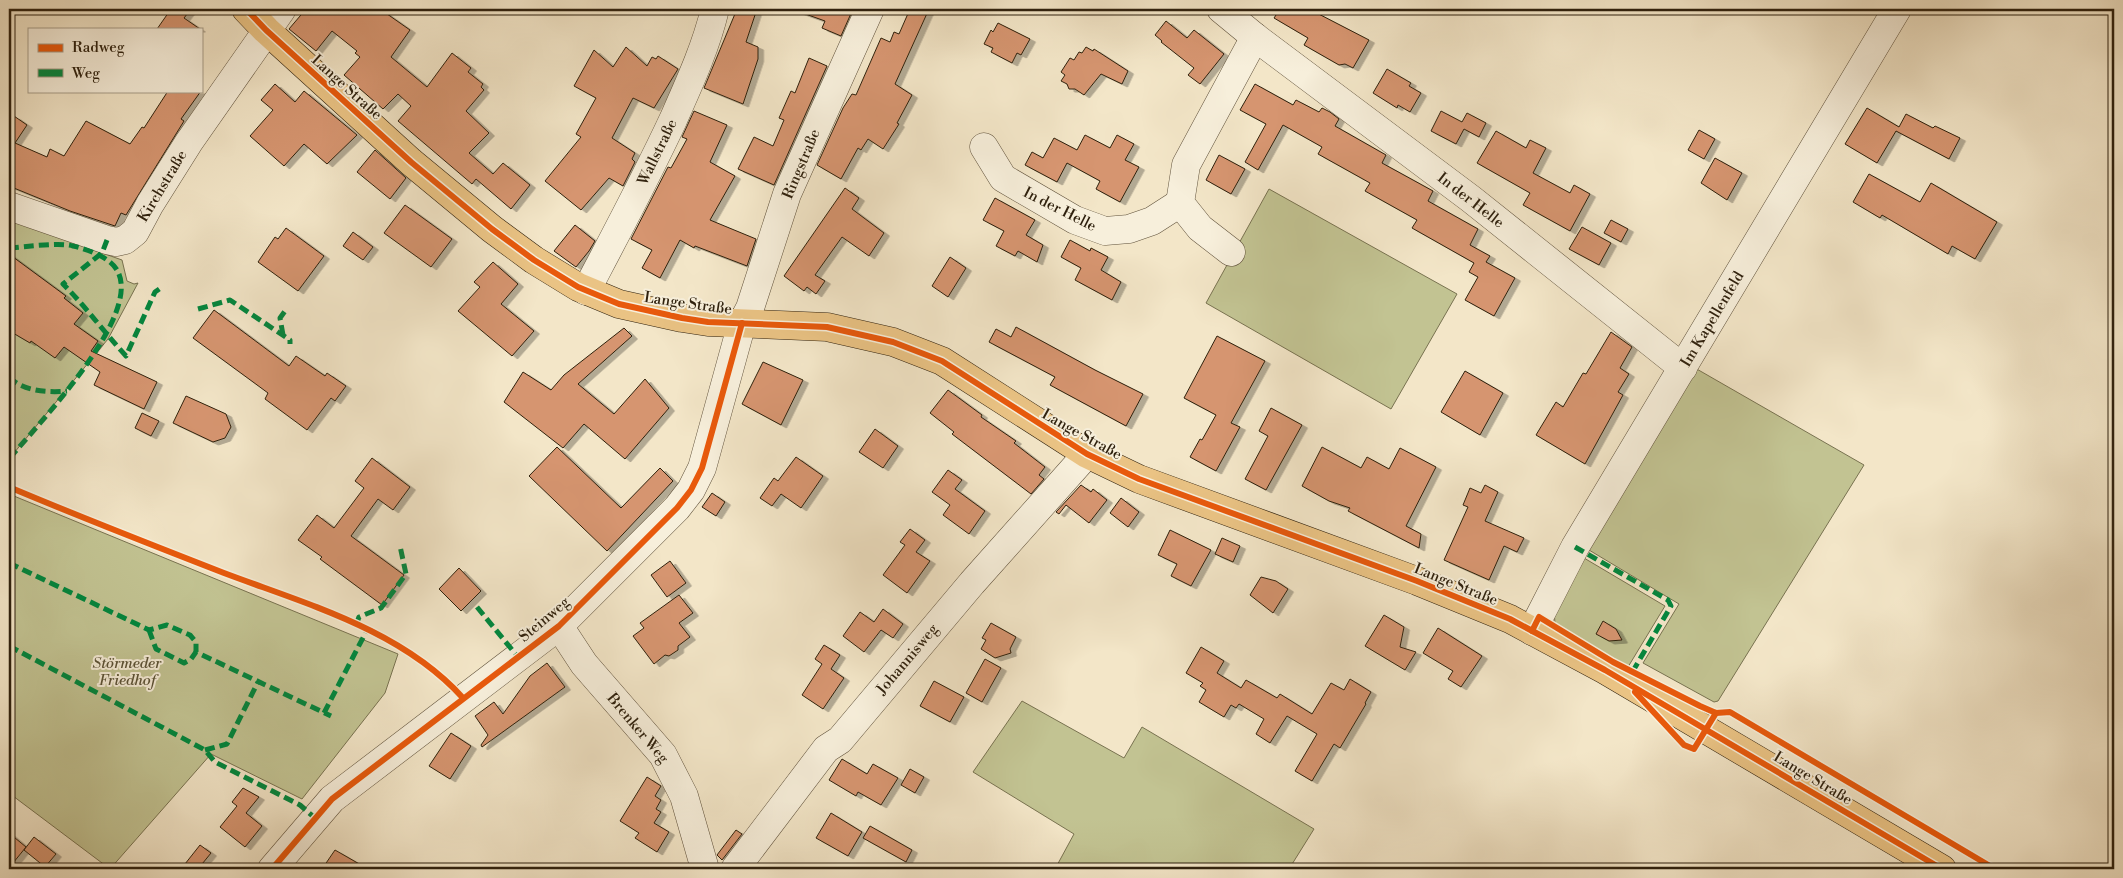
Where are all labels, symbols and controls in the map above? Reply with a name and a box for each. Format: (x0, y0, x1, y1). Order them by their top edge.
legend (28, 28, 202, 92)
text: Radweg (72, 38, 125, 57)
street label: Lange Straße (307, 51, 386, 124)
text: Weg (71, 64, 100, 83)
street label: Wallstraße (633, 116, 682, 189)
street label: Ringstraße (778, 126, 825, 202)
street label: Kirchstraße (134, 147, 191, 226)
street label: In der Helle (1434, 168, 1508, 232)
street label: In der Helle (1020, 183, 1099, 236)
street label: Im Kapellenfeld (1676, 268, 1749, 371)
street label: Lange Straße (643, 288, 733, 319)
street label: Lange Straße (1038, 405, 1125, 464)
street label: Lange Straße (1411, 559, 1500, 610)
street label: Steinweg (515, 592, 574, 646)
street label: Johannisweg (872, 620, 943, 699)
park label: Störmeder Friedhof (93, 654, 162, 690)
street label: Brenker Weg (602, 688, 673, 768)
street label: Lange Straße (1770, 747, 1856, 809)

